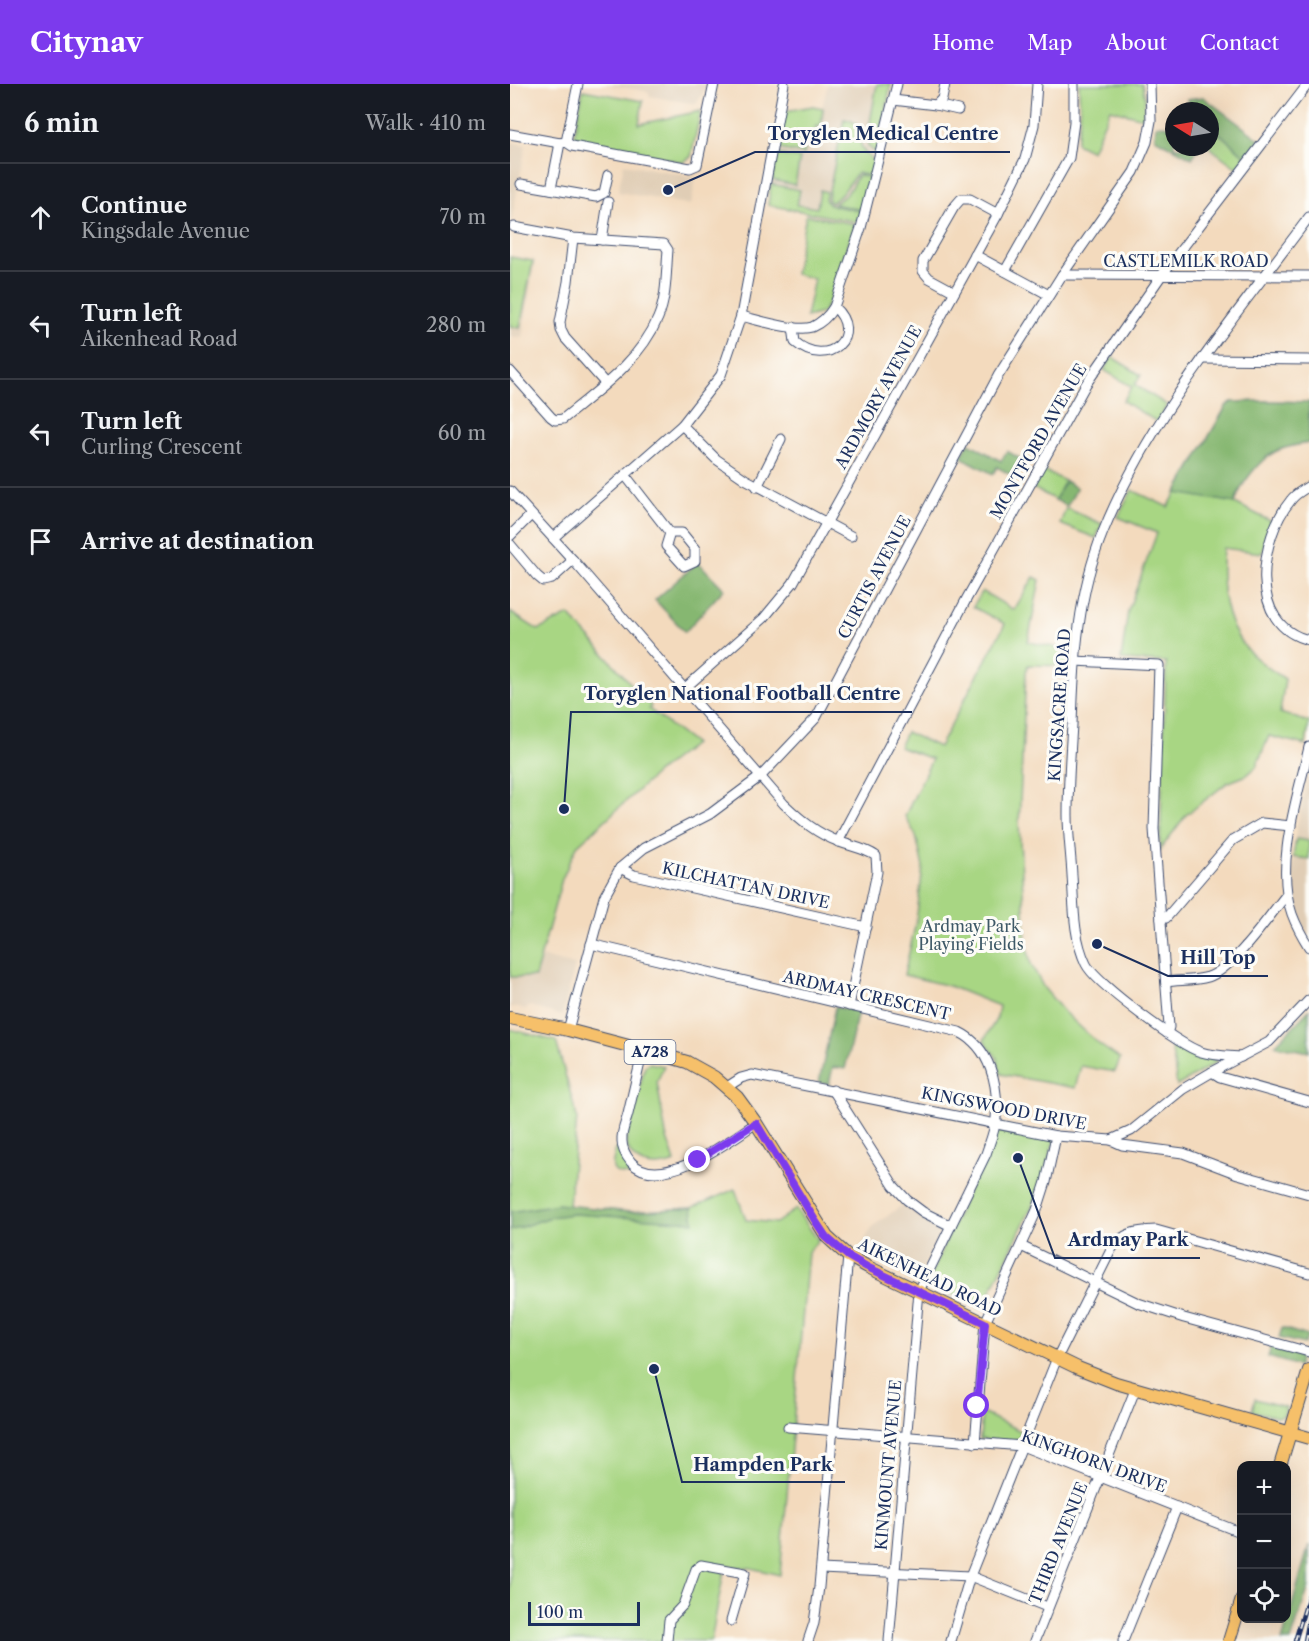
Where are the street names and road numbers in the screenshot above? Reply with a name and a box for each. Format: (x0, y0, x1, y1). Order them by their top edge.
street label: CASTLEMILK ROAD (1103, 251, 1269, 271)
street label: ARDMORY AVENUE (830, 322, 926, 473)
street label: MONTFORD AVENUE (985, 360, 1091, 522)
street label: CURTIS AVENUE (833, 512, 915, 642)
street label: KINGSACRE ROAD (1044, 628, 1074, 782)
street label: KILCHATTAN DRIVE (660, 857, 832, 913)
street label: ARDMAY CRESCENT (780, 966, 953, 1024)
road number: A728 (624, 1040, 676, 1064)
street label: KINGSWOOD DRIVE (920, 1082, 1088, 1134)
street label: AIKENHEAD ROAD (854, 1233, 1005, 1321)
street label: KINMOUNT AVENUE (871, 1379, 905, 1551)
street label: KINGHORN DRIVE (1019, 1425, 1169, 1497)
street label: THIRD AVENUE (1024, 1479, 1092, 1607)

